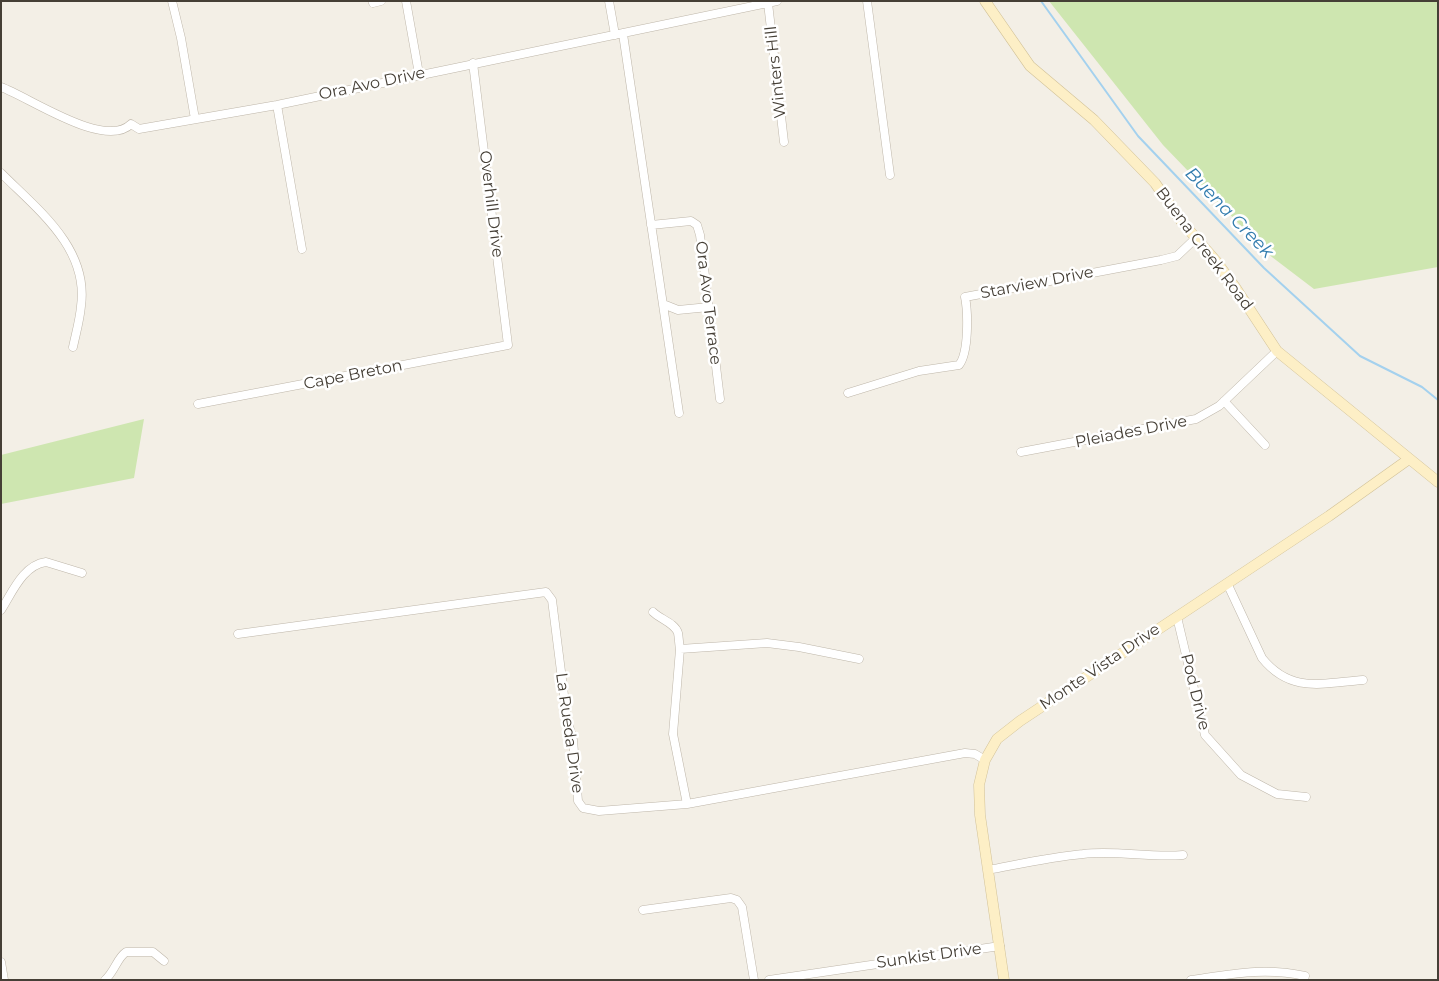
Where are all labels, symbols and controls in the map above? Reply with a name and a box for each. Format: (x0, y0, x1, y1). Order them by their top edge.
street label: Winters Hill (762, 25, 790, 119)
street label: Ora Avo Drive (317, 63, 427, 105)
street label: Overhill Drive (475, 149, 507, 259)
water label: Buena Creek (1180, 163, 1278, 263)
street label: Buena Creek Road (1151, 184, 1257, 314)
street label: Ora Avo Terrace (691, 240, 725, 366)
street label: Starview Drive (979, 263, 1095, 303)
street label: Cape Breton (302, 356, 404, 394)
street label: Pleiades Drive (1073, 412, 1189, 452)
street label: Monte Vista Drive (1036, 620, 1164, 714)
street label: Pod Drive (1176, 652, 1214, 732)
street label: La Rueda Drive (551, 672, 587, 794)
street label: Sunkist Drive (875, 939, 983, 973)

